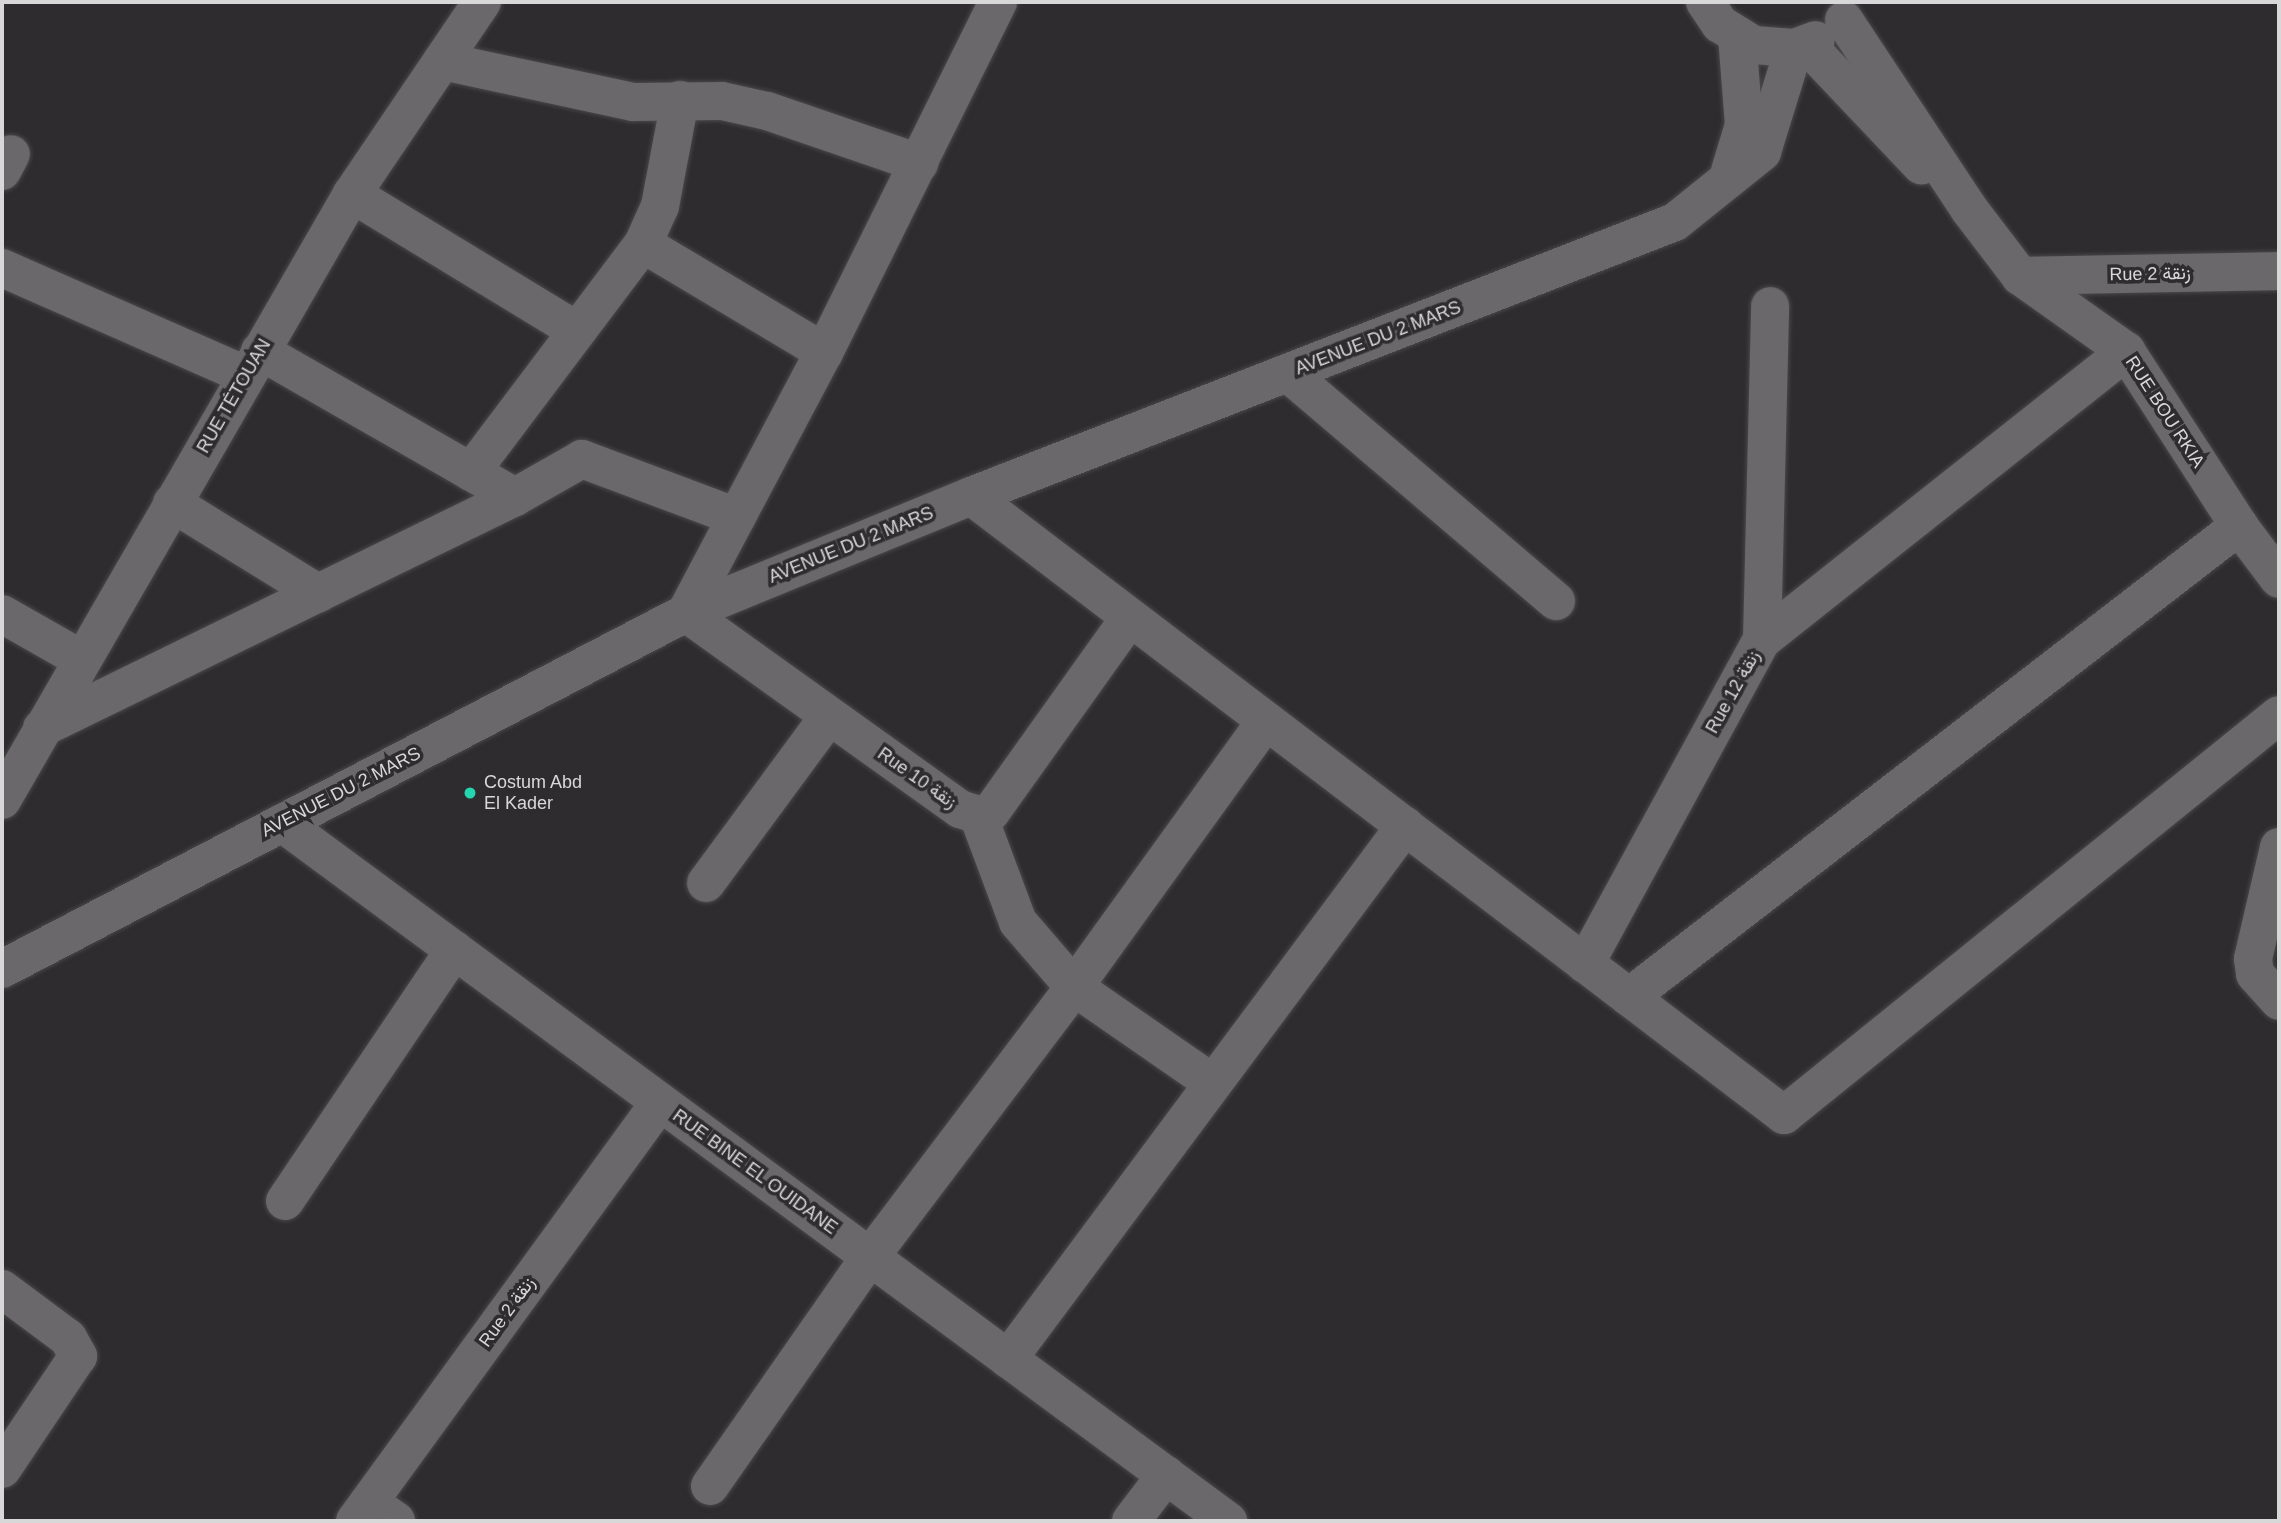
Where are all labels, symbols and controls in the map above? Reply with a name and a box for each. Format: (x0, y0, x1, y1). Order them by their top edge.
street label: Rue 2 زنقة (2109, 262, 2191, 286)
street label: AVENUE DU 2 MARS (1292, 296, 1464, 380)
street label: RUE TÉTOUAN (192, 335, 276, 457)
street label: RUE BOU RKIA (2121, 352, 2209, 472)
street label: AVENUE DU 2 MARS (766, 502, 936, 588)
street label: Rue 12 زنقة (1701, 647, 1765, 737)
street label: AVENUE DU 2 MARS (258, 742, 424, 842)
street label: Rue 10 زنقة (873, 743, 961, 813)
place label: Costum Abd El Kader (484, 772, 583, 814)
marker: Costum Abd El Kader (462, 785, 478, 801)
street label: RUE BINE EL OUIDANE (668, 1105, 842, 1239)
street label: Rue 2 زنقة (474, 1273, 540, 1351)

